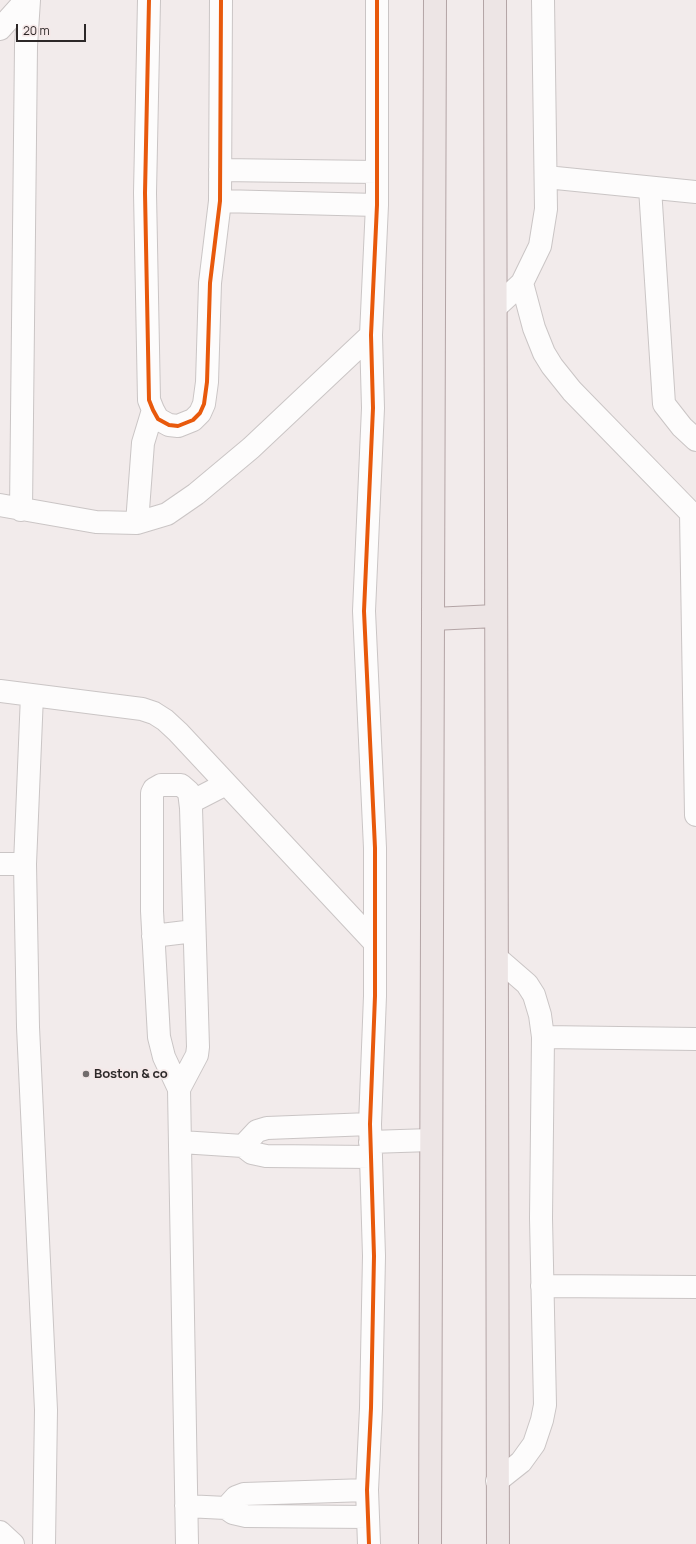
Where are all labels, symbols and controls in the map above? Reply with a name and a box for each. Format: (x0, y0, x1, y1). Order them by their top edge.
scale bar (18, 16, 88, 42)
text: 20 m (23, 22, 50, 39)
place label: Boston & co (94, 1066, 168, 1082)
marker: Boston & co (81, 1069, 91, 1079)

